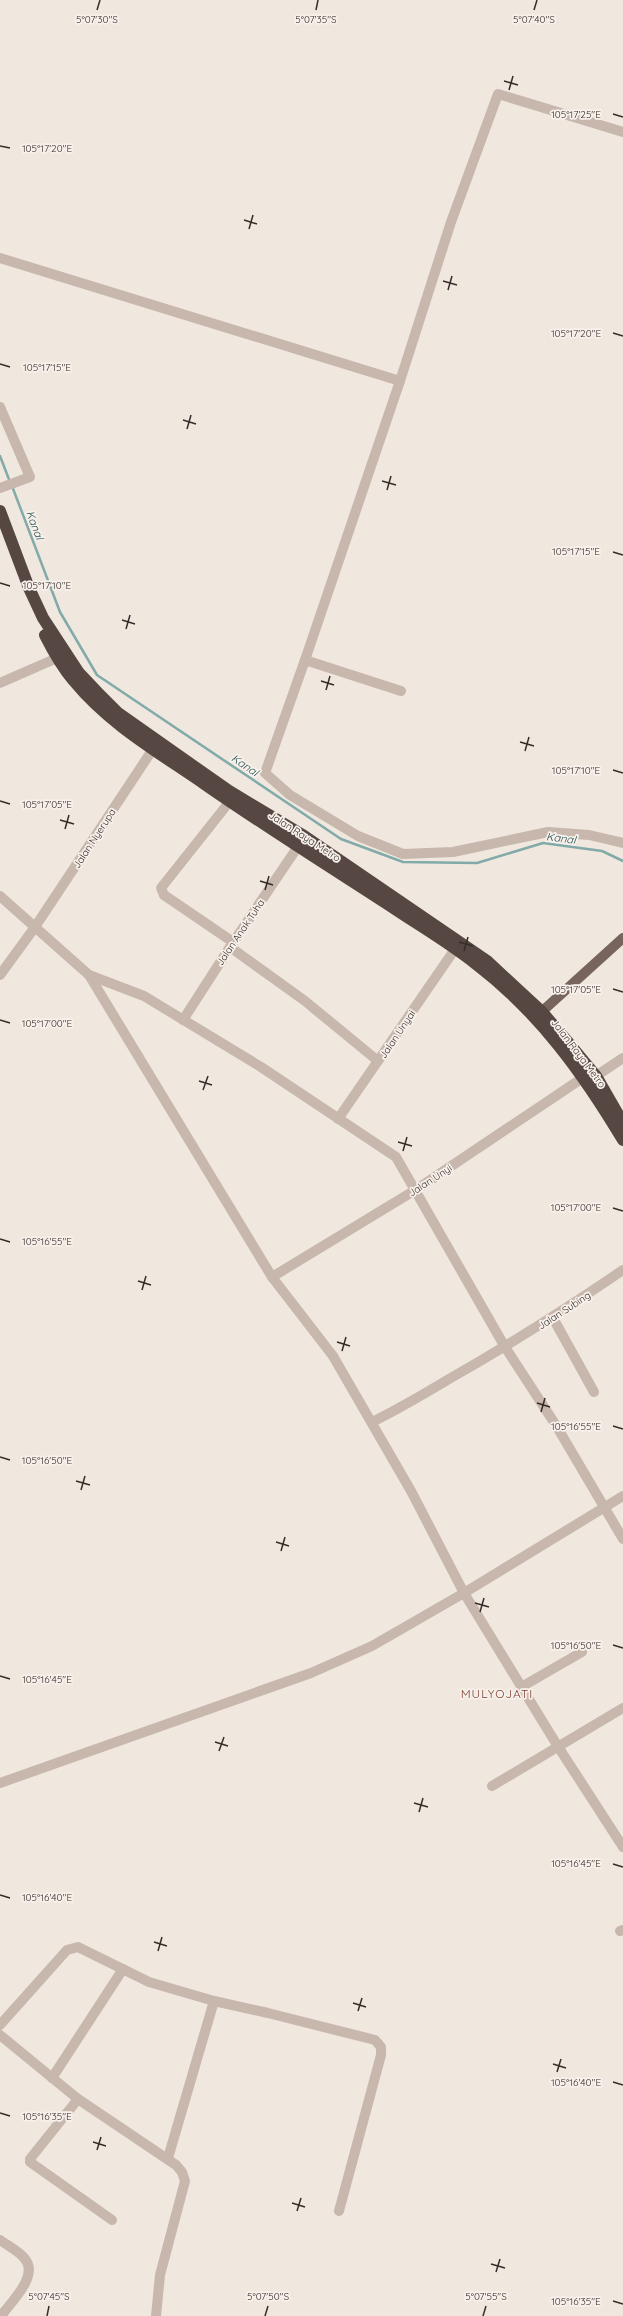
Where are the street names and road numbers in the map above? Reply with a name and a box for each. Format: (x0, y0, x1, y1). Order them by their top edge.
street label: Jalan Nyerupa (70, 806, 119, 871)
street label: Jalan Raya Metro (266, 808, 343, 864)
street label: Jalan Anak Tuha (213, 897, 267, 968)
street label: Jalan Unyai (377, 1008, 418, 1061)
street label: Jalan Raya Metro (548, 1016, 609, 1090)
street label: Jalan Unyi (406, 1162, 455, 1199)
street label: Jalan Subing (535, 1289, 593, 1332)

